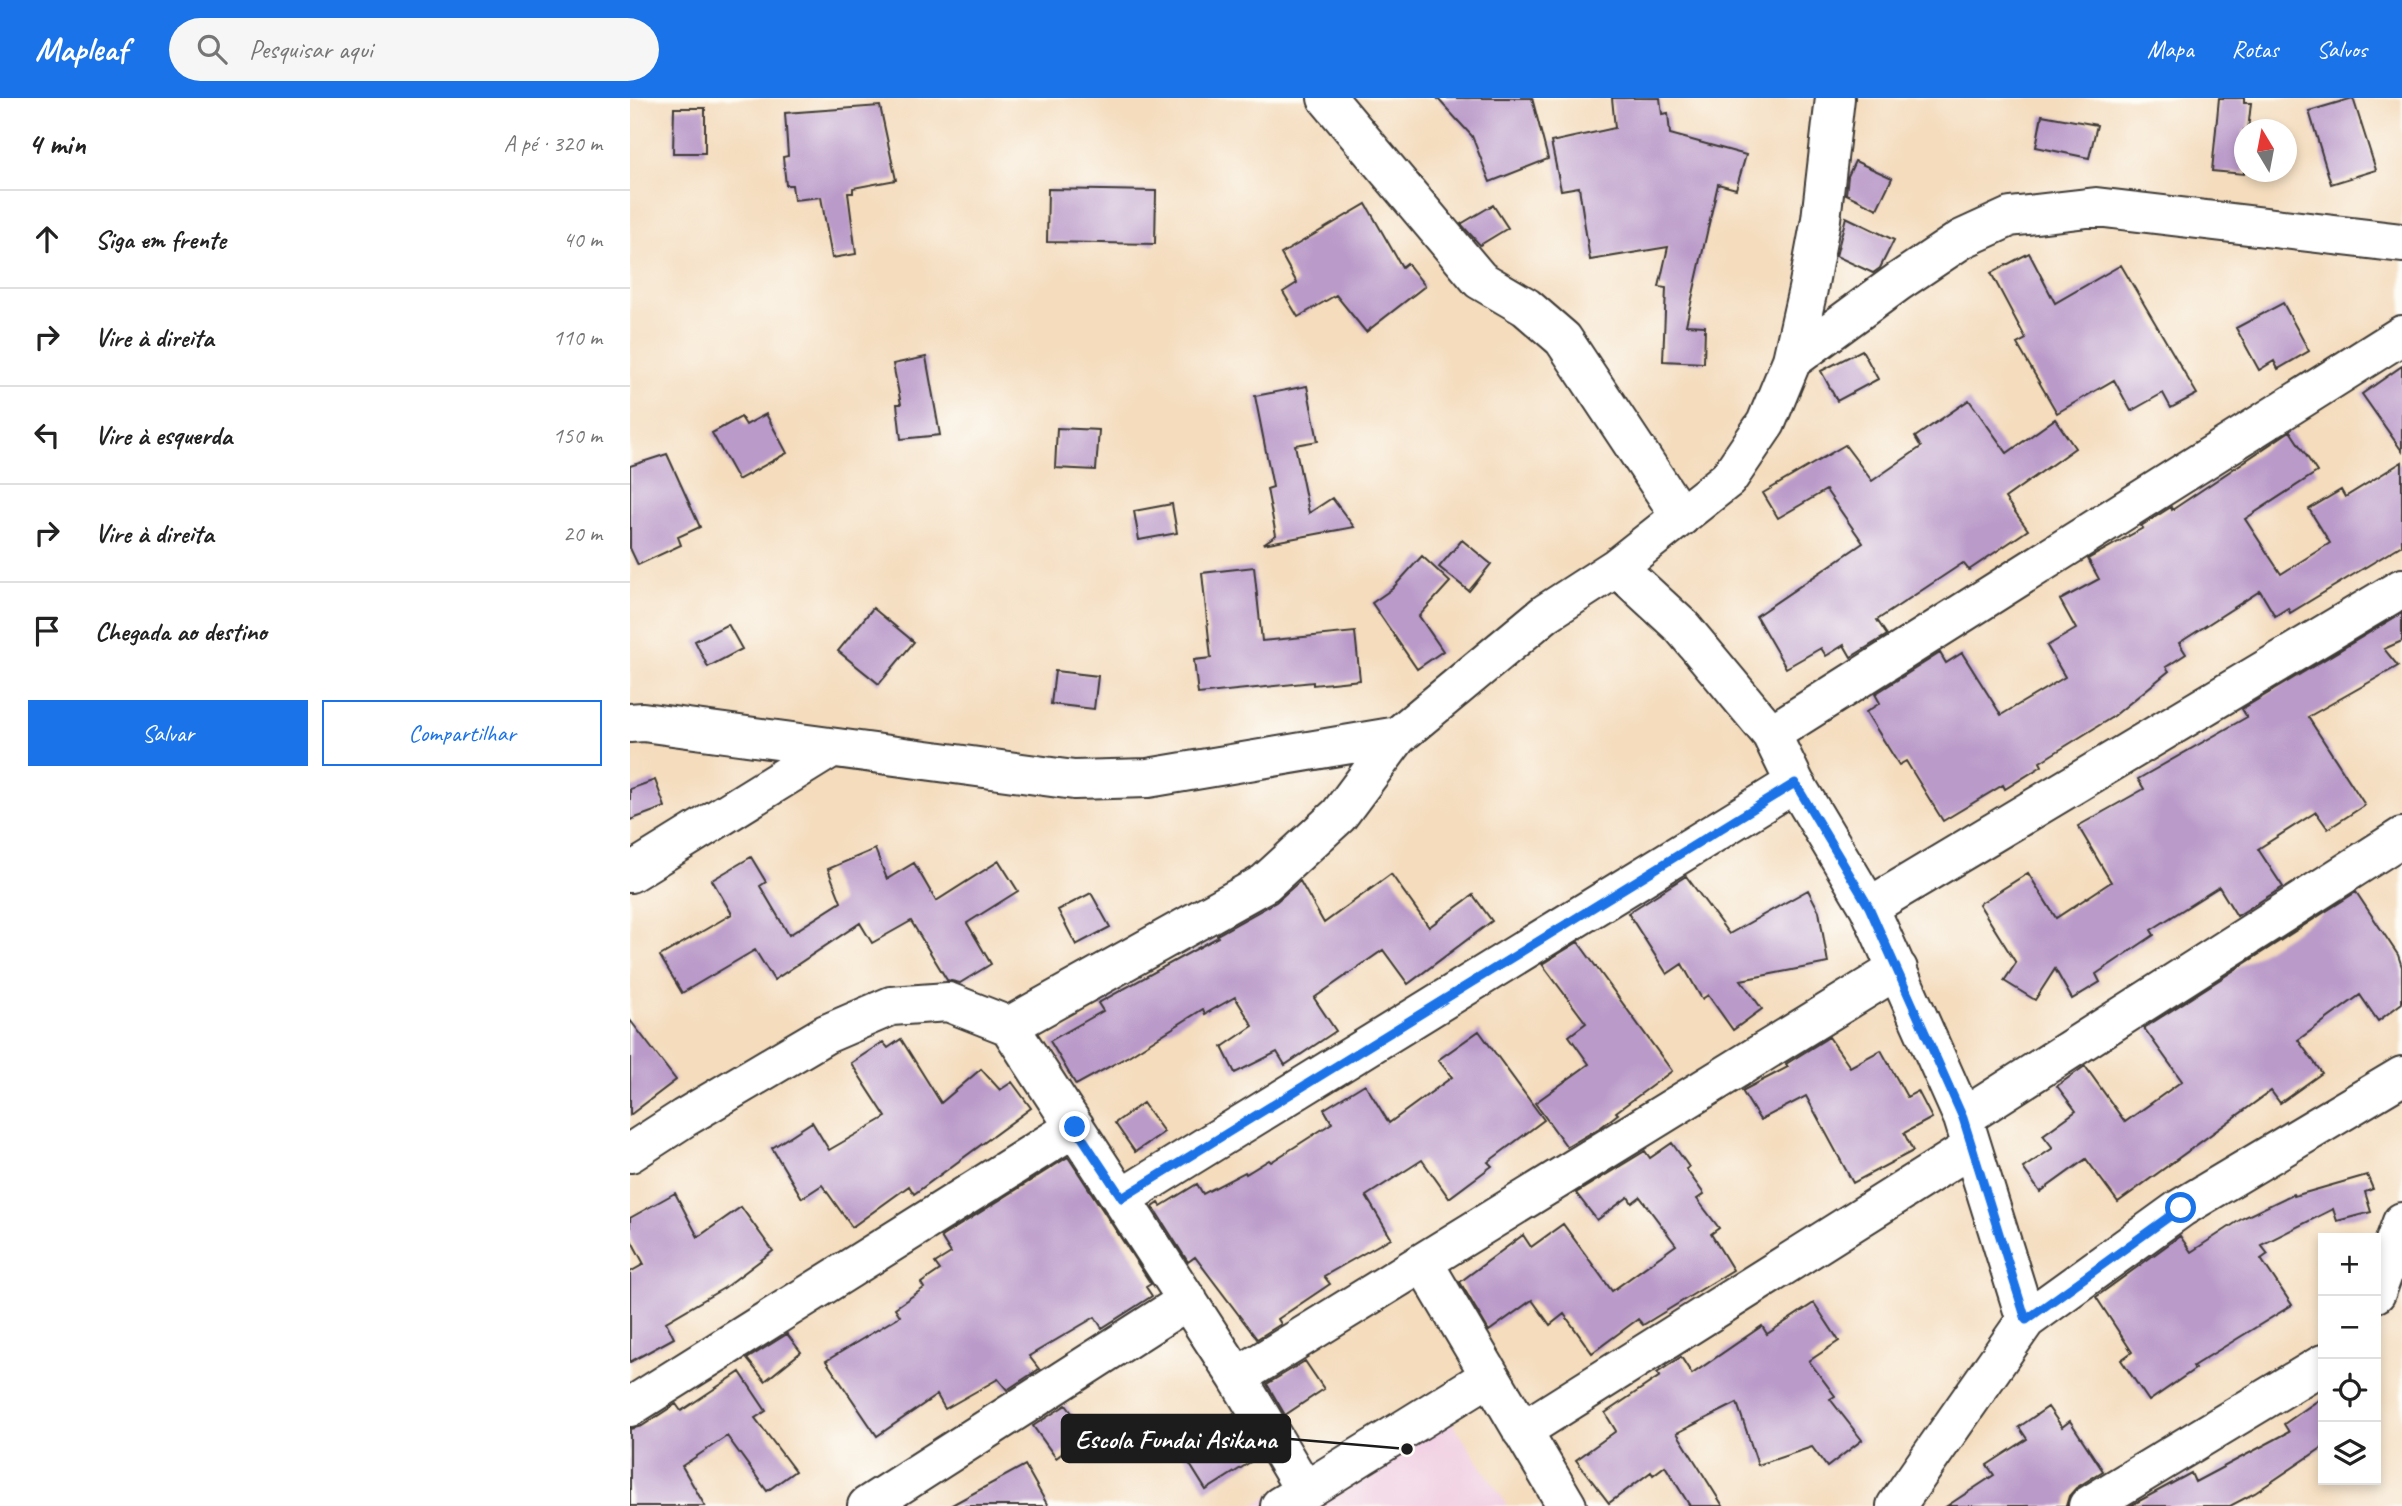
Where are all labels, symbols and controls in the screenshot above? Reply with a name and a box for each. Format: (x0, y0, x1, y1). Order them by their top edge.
search box (169, 18, 659, 81)
text: Mapleaf (35, 28, 127, 70)
icon: search (193, 30, 231, 68)
text: Pesquisar aqui (249, 33, 373, 66)
text: Mapa (2147, 34, 2194, 64)
text: Rotas (2232, 34, 2278, 64)
text: Salvos (2316, 34, 2367, 64)
north arrow (2234, 119, 2297, 182)
text: 4 min (28, 125, 85, 163)
text: A pé · 320 m (504, 129, 602, 158)
icon: ahead (28, 220, 66, 258)
text: Siga em frente (95, 223, 226, 256)
text: 40 m (563, 225, 602, 254)
icon: right (28, 318, 66, 356)
text: Vire à direita (95, 321, 214, 354)
text: 110 m (553, 323, 602, 352)
icon: left (28, 416, 66, 454)
text: Vire à esquerda (95, 419, 232, 452)
text: 150 m (553, 421, 602, 450)
icon: right (28, 514, 66, 552)
text: Vire à direita (95, 517, 214, 550)
text: 20 m (563, 519, 602, 548)
icon: arrive (28, 612, 66, 650)
text: Chegada ao destino (95, 615, 267, 648)
button: Salvar (28, 700, 308, 766)
button: Compartilhar (322, 700, 602, 766)
route end (1059, 1111, 1090, 1142)
route start (2165, 1192, 2196, 1223)
map controls (2318, 1233, 2381, 1485)
button: + (2318, 1233, 2381, 1296)
button: − (2318, 1296, 2381, 1359)
button: locate (2318, 1359, 2381, 1422)
callout: Escola Fundai Asikana (1062, 1415, 1290, 1462)
button: layers (2318, 1422, 2381, 1485)
text: Escola Fundai Asikana (1075, 1423, 1279, 1456)

